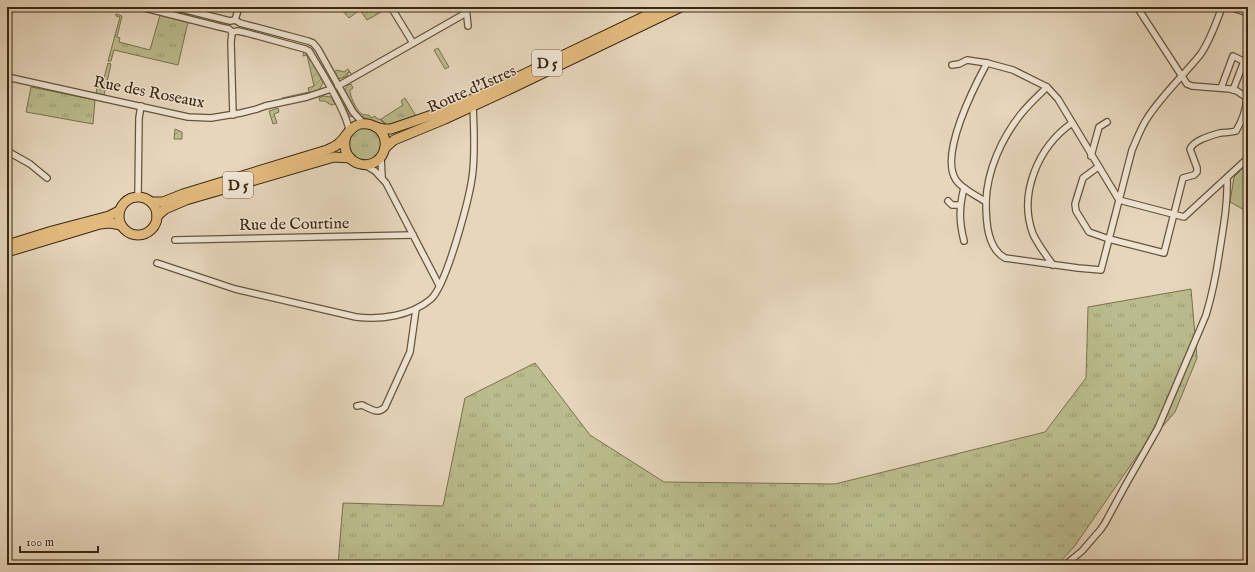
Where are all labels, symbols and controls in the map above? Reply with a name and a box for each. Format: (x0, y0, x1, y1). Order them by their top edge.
road number: D 5 (532, 50, 562, 76)
street label: Route d'Istres (425, 61, 520, 118)
street label: Rue des Roseaux (92, 72, 207, 114)
road number: D 5 (223, 172, 253, 198)
street label: Rue de Courtine (239, 214, 349, 236)
scale bar (20, 528, 98, 554)
text: 100 m (26, 535, 54, 550)

